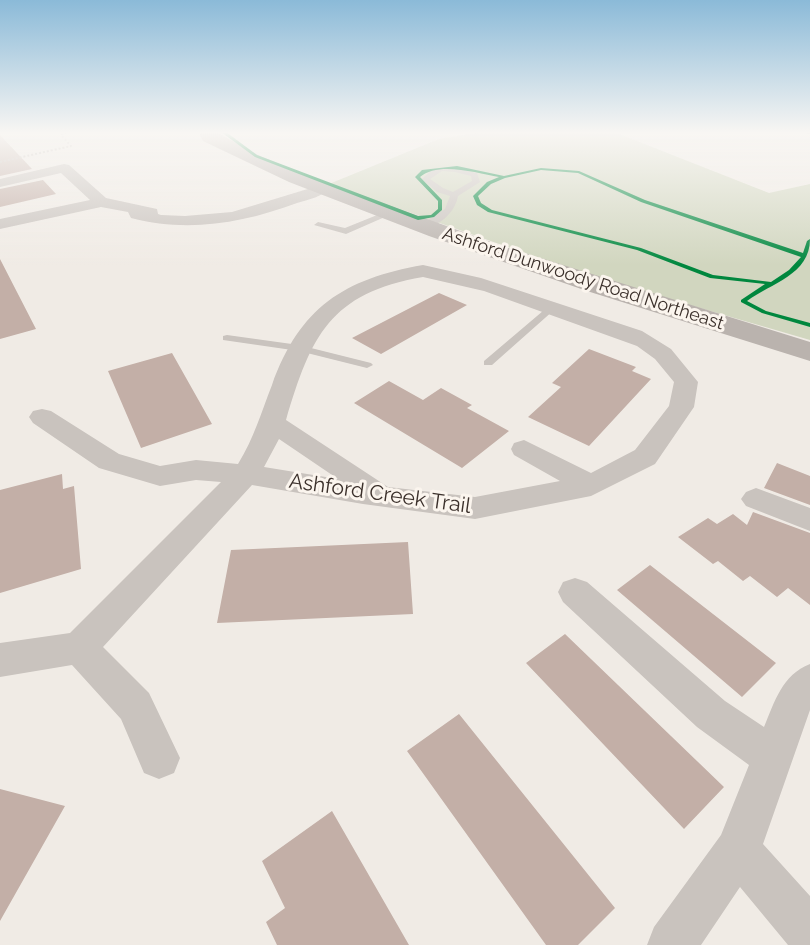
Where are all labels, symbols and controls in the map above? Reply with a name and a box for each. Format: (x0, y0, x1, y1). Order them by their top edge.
street label: Ashford Dunwoody Road Northeast (440, 223, 726, 335)
street label: Ashford Creek Trail (287, 469, 473, 519)

